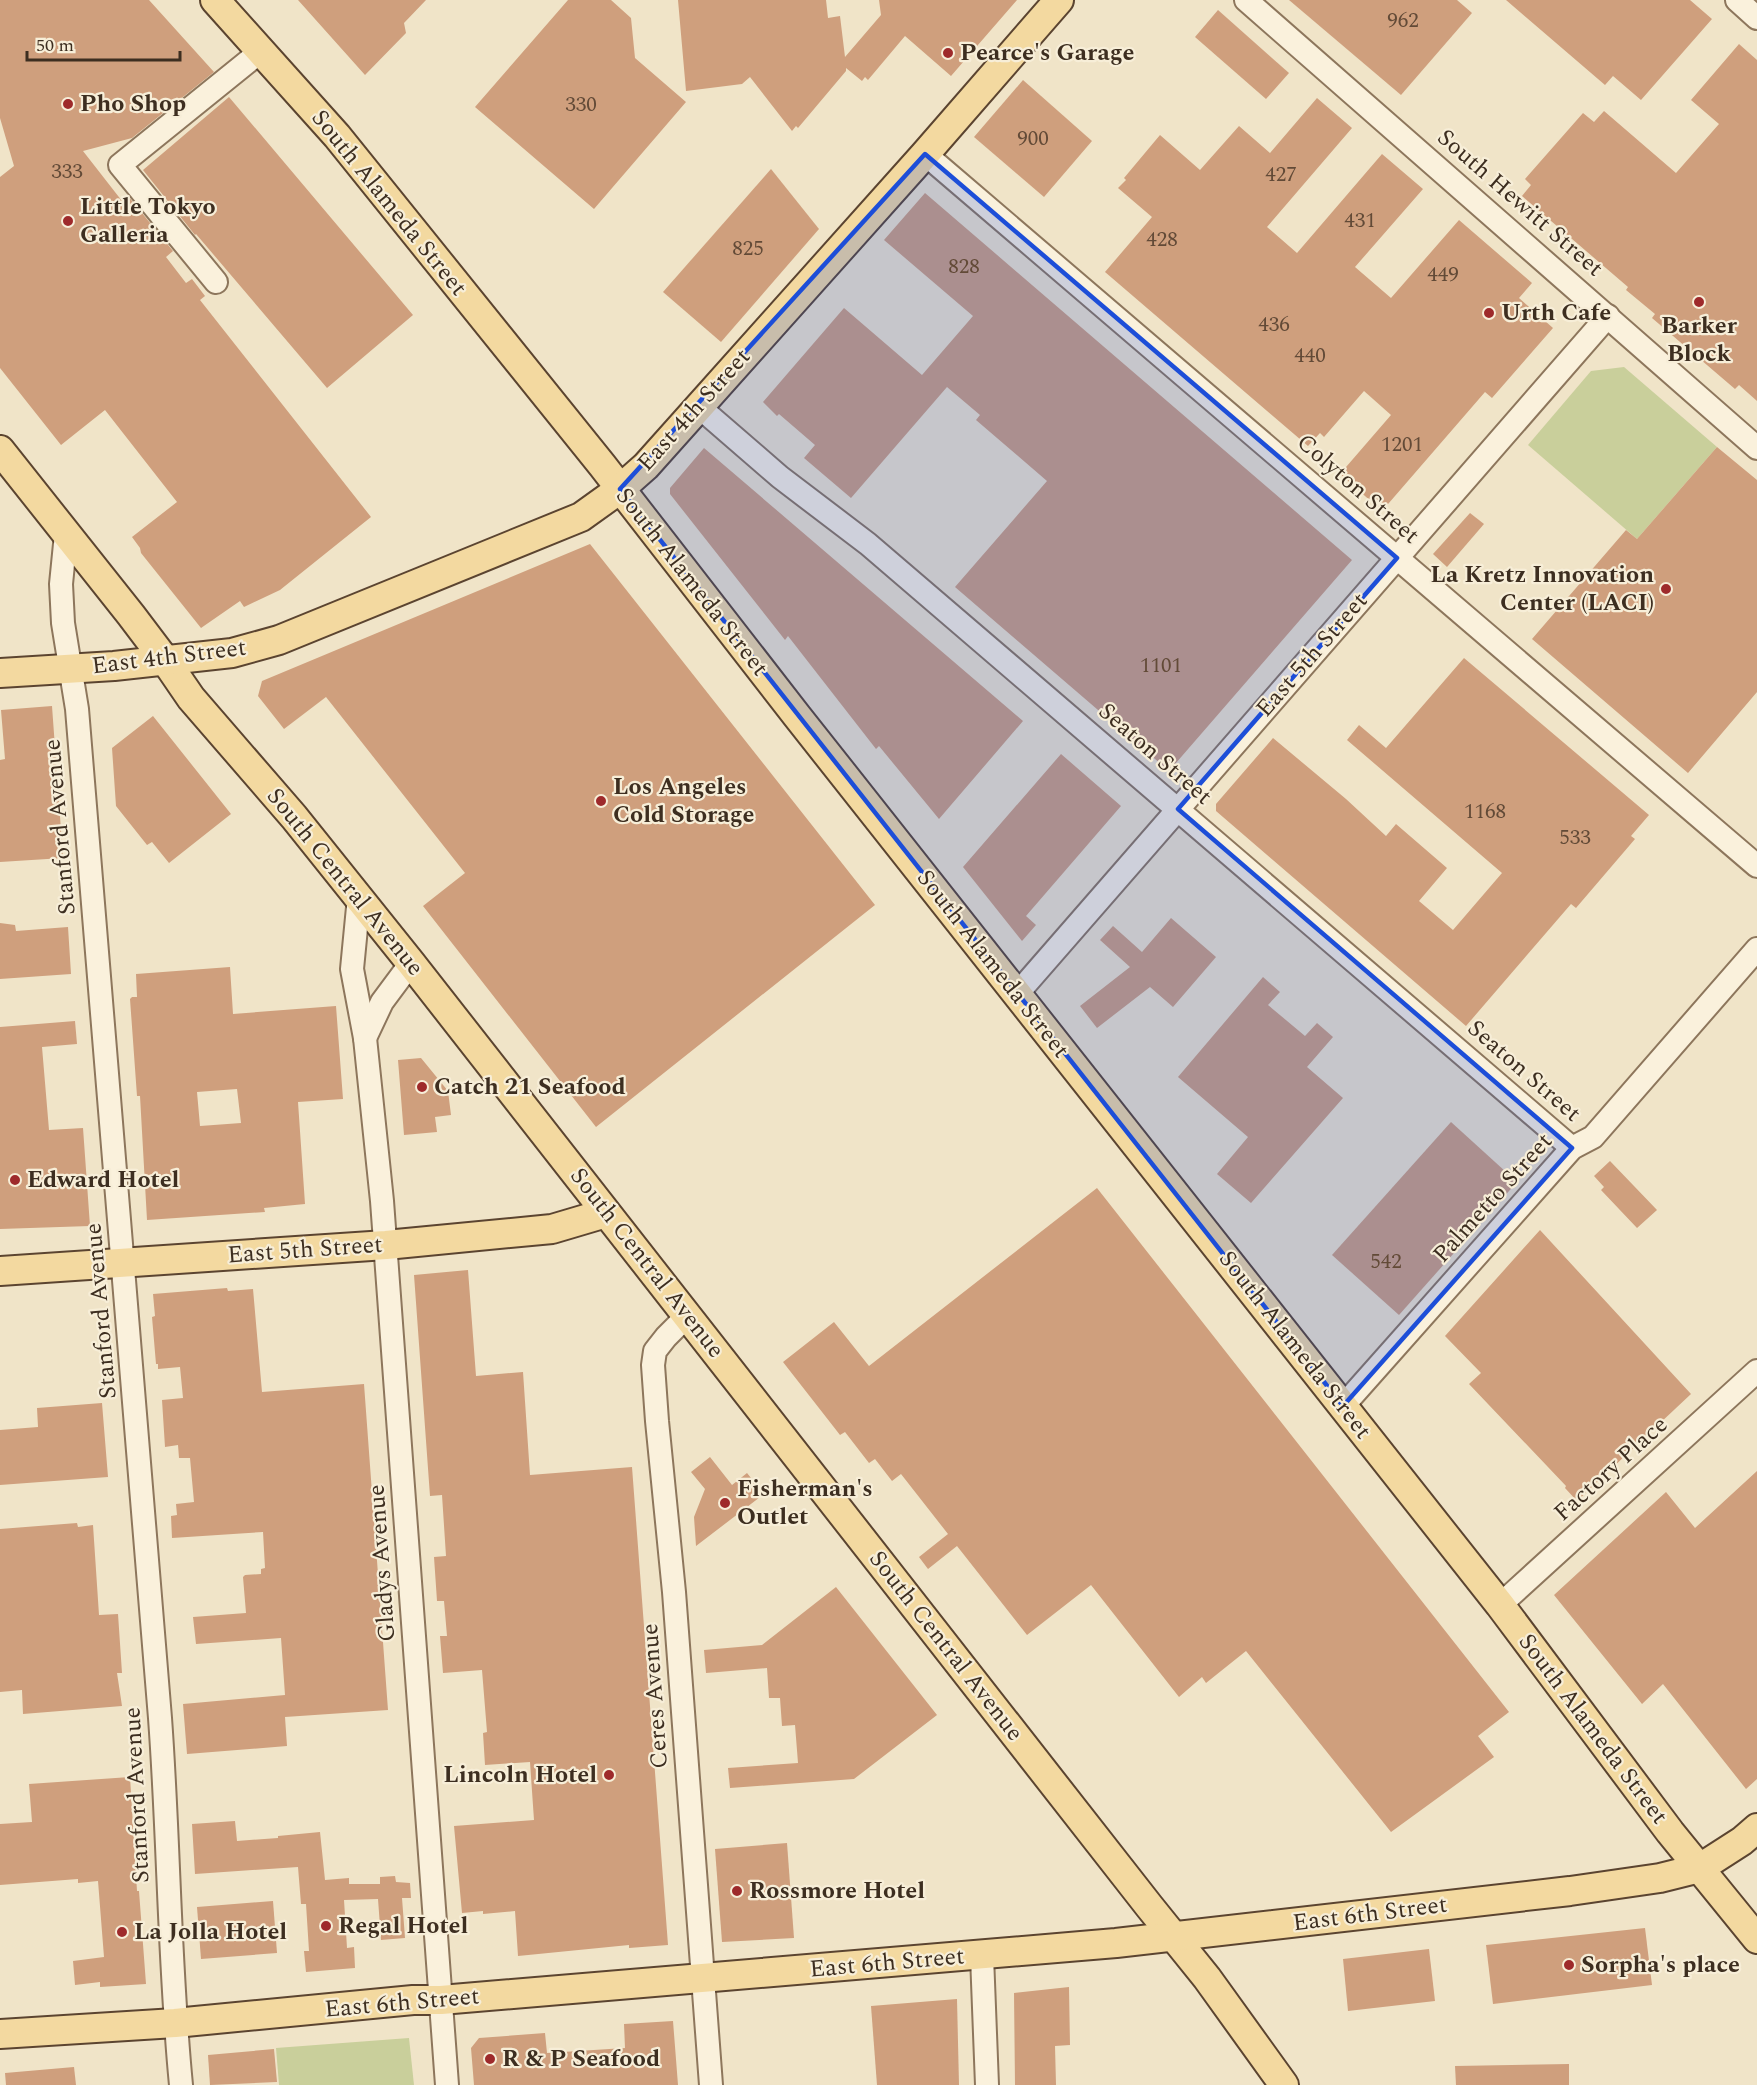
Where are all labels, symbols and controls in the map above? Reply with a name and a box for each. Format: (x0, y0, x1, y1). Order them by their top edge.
house number: 962 (1387, 5, 1419, 37)
scale bar (27, 24, 180, 62)
text: 50 m (36, 32, 74, 59)
place label: Pearce's Garage (960, 35, 1135, 71)
marker: Pearce's Garage (941, 46, 955, 60)
place label: Pho Shop (80, 86, 186, 122)
house number: 330 (565, 89, 597, 121)
marker: Pho Shop (61, 97, 75, 111)
street label: South Alameda Street (302, 102, 476, 304)
street label: South Hewitt Street (1429, 120, 1611, 286)
house number: 900 (1017, 123, 1049, 155)
house number: 333 (51, 156, 83, 188)
house number: 427 (1265, 159, 1297, 191)
place label: Little Tokyo Galleria (80, 189, 216, 253)
house number: 431 (1344, 205, 1376, 237)
marker: Little Tokyo Galleria (61, 214, 75, 228)
house number: 428 (1146, 224, 1178, 256)
house number: 825 (732, 233, 764, 265)
house number: 828 (948, 251, 980, 283)
house number: 449 (1427, 259, 1459, 291)
place label: Urth Cafe (1501, 295, 1611, 331)
marker: Barker Block (1692, 295, 1706, 309)
marker: Urth Cafe (1482, 306, 1496, 320)
place label: Barker Block (1661, 308, 1738, 372)
house number: 436 (1258, 309, 1290, 341)
street label: East 4th Street (629, 340, 759, 480)
house number: 440 (1294, 340, 1326, 372)
street label: Colyton Street (1288, 425, 1428, 553)
house number: 1201 (1381, 429, 1423, 461)
street label: South Alameda Street (607, 480, 777, 684)
place label: La Kretz Innovation Center (LACI) (1430, 557, 1654, 621)
marker: La Kretz Innovation Center (LACI) (1659, 582, 1673, 596)
street label: East 5th Street (1247, 585, 1377, 725)
street label: East 4th Street (90, 630, 248, 684)
house number: 1101 (1140, 650, 1182, 682)
street label: Seaton Street (1090, 694, 1220, 814)
street label: Stanford Avenue (34, 738, 86, 916)
place label: Los Angeles Cold Storage (613, 769, 754, 833)
street label: South Central Avenue (258, 780, 432, 984)
marker: Los Angeles Cold Storage (594, 794, 608, 808)
house number: 1168 (1464, 796, 1506, 828)
house number: 533 (1559, 822, 1591, 854)
street label: South Alameda Street (908, 862, 1078, 1066)
street label: Seaton Street (1459, 1011, 1589, 1131)
place label: Catch 21 Seafood (434, 1069, 626, 1105)
marker: Catch 21 Seafood (415, 1080, 429, 1094)
street label: Palmetto Street (1425, 1125, 1561, 1271)
street label: South Central Avenue (561, 1160, 733, 1366)
place label: Edward Hotel (27, 1162, 180, 1198)
marker: Edward Hotel (8, 1173, 22, 1187)
street label: Stanford Avenue (75, 1222, 127, 1400)
street label: East 5th Street (226, 1227, 384, 1273)
street label: South Alameda Street (1210, 1243, 1380, 1447)
house number: 542 (1370, 1246, 1402, 1278)
street label: Factory Place (1546, 1408, 1676, 1530)
place label: Fisherman's Outlet (737, 1471, 873, 1535)
street label: Gladys Avenue (359, 1483, 405, 1643)
marker: Fisherman's Outlet (718, 1496, 732, 1510)
street label: South Central Avenue (860, 1543, 1032, 1749)
street label: Ceres Avenue (632, 1622, 678, 1770)
street label: South Alameda Street (1509, 1626, 1677, 1832)
street label: Stanford Avenue (114, 1706, 160, 1884)
place label: Lincoln Hotel (443, 1757, 597, 1793)
marker: Lincoln Hotel (602, 1768, 616, 1782)
place label: Rossmore Hotel (749, 1873, 925, 1909)
marker: Rossmore Hotel (730, 1884, 744, 1898)
street label: East 6th Street (1291, 1887, 1449, 1941)
place label: Regal Hotel (338, 1908, 468, 1944)
place label: La Jolla Hotel (134, 1914, 287, 1950)
marker: Regal Hotel (319, 1919, 333, 1933)
marker: La Jolla Hotel (115, 1925, 129, 1939)
street label: East 6th Street (808, 1938, 966, 1988)
place label: Sorpha's place (1581, 1947, 1740, 1983)
marker: Sorpha's place (1562, 1958, 1576, 1972)
street label: East 6th Street (323, 1978, 481, 2028)
place label: R & P Seafood (502, 2041, 660, 2077)
marker: R & P Seafood (483, 2052, 497, 2066)

